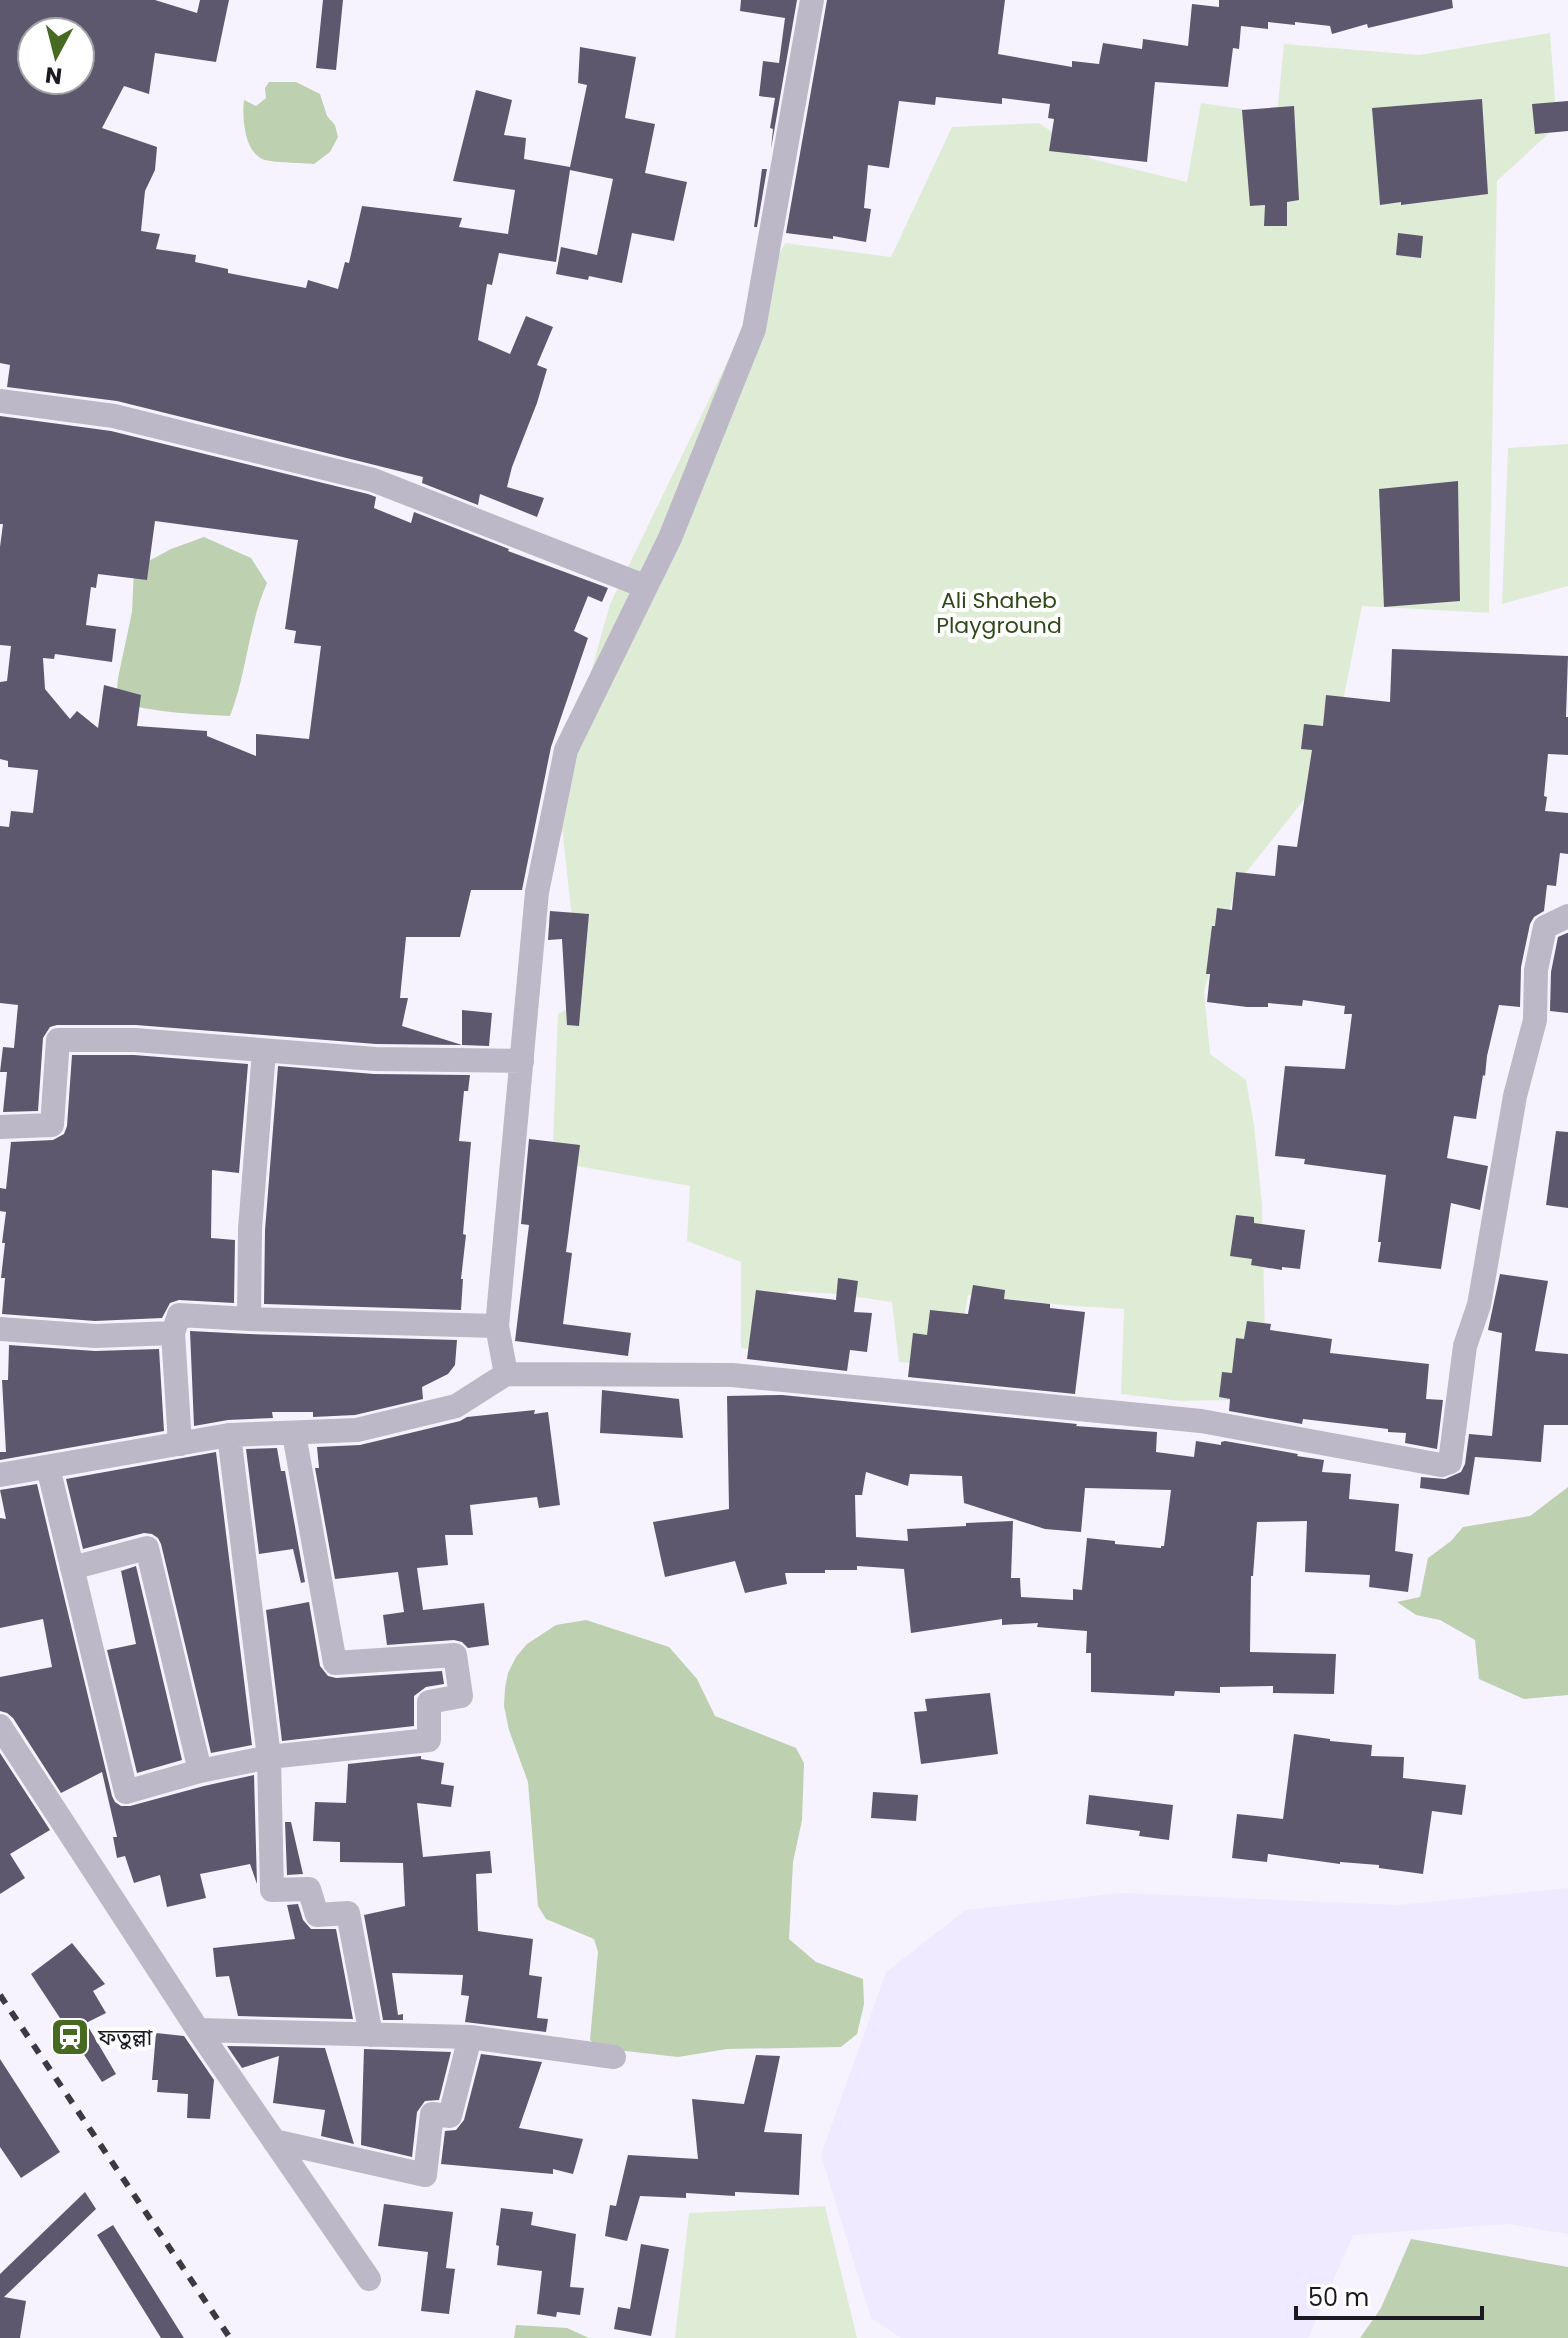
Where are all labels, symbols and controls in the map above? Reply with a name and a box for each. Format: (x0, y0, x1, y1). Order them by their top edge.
north arrow (16, 16, 96, 96)
text: N (44, 59, 64, 92)
park label: Ali Shaheb Playground (936, 585, 1062, 641)
station icon: ফতুল্লা (49, 2016, 91, 2058)
place label: ফতুল্লা (97, 2022, 154, 2053)
scale bar (1296, 2270, 1482, 2320)
text: 50 m (1308, 2281, 1369, 2314)

